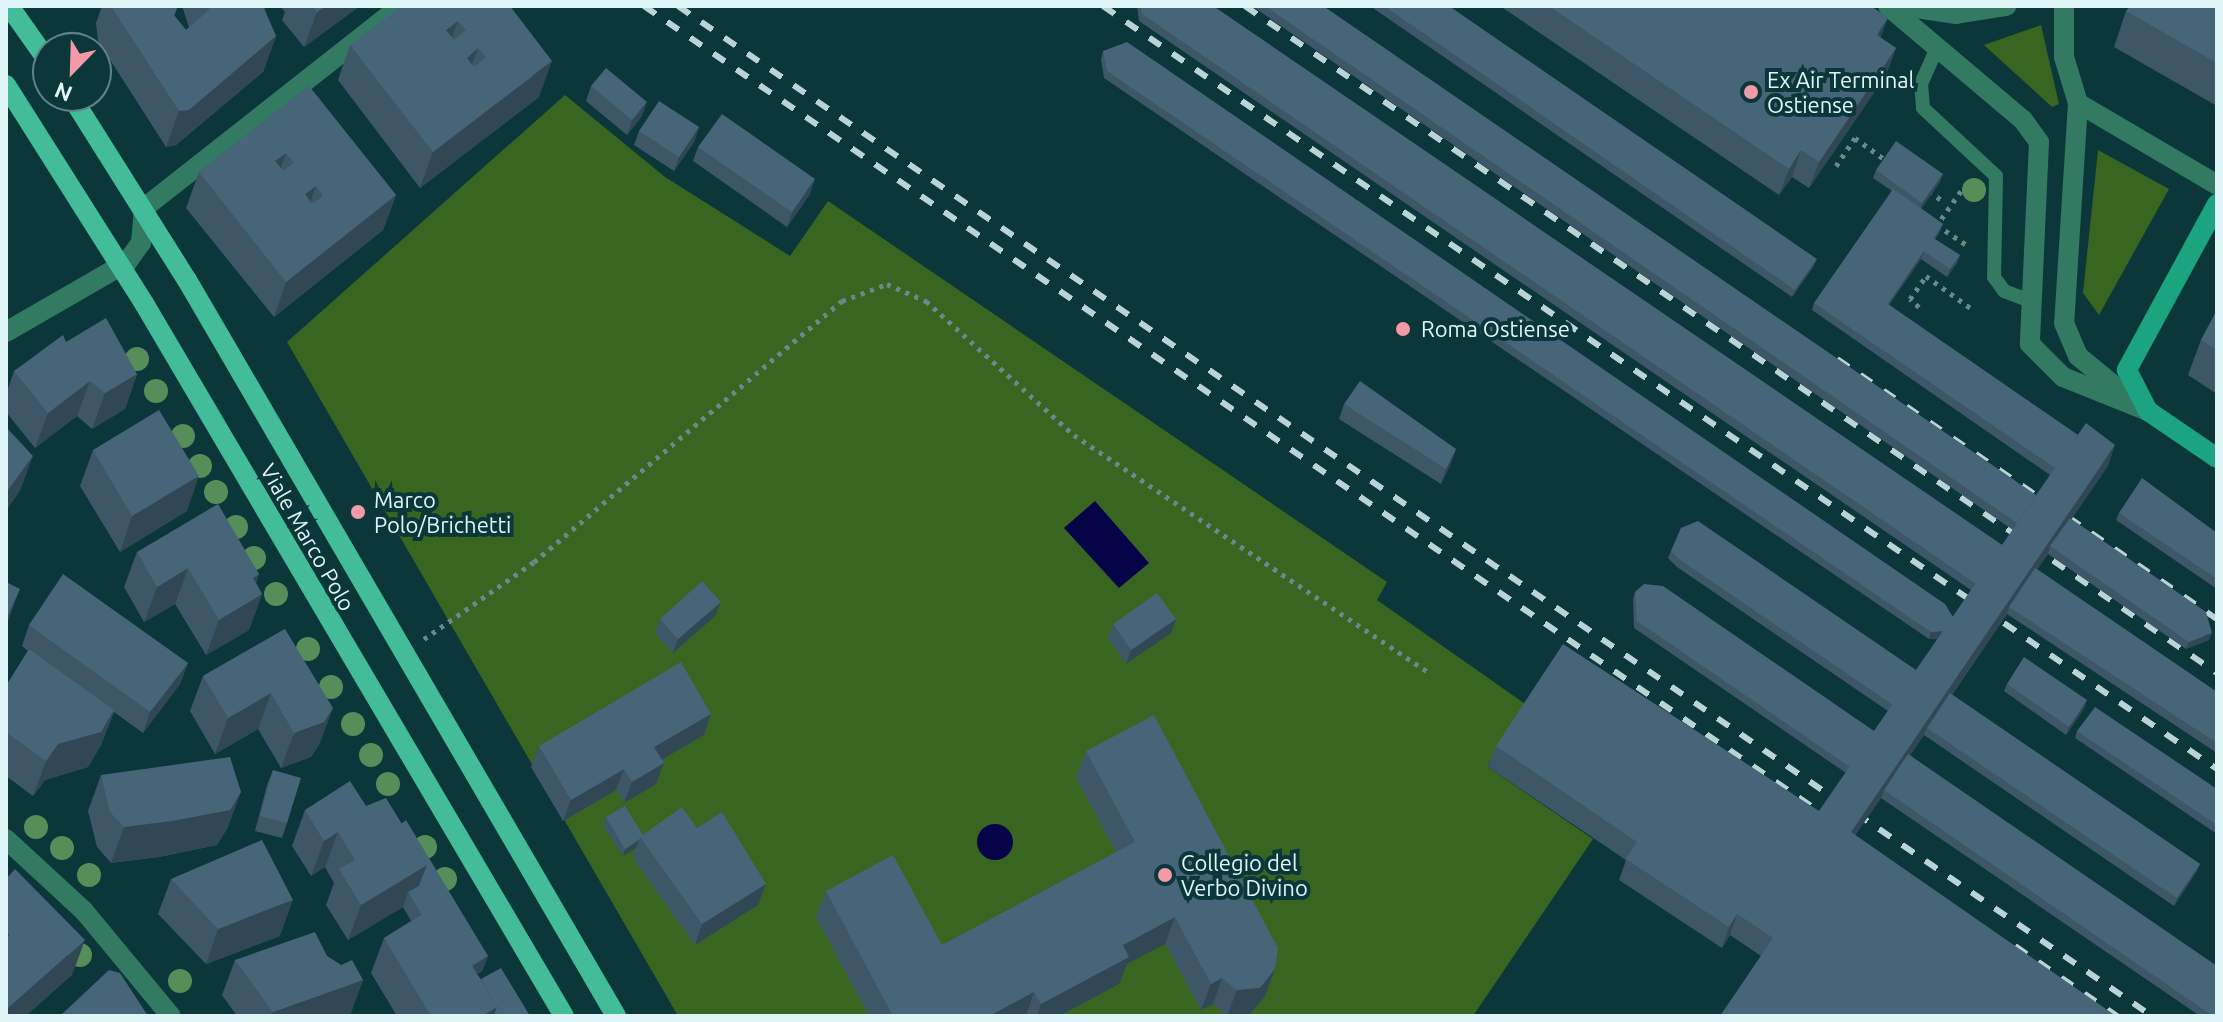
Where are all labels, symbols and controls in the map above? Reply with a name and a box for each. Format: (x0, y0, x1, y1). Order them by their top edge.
north arrow (32, 32, 112, 112)
place label: Ex Air Terminal Ostiense (1767, 66, 1914, 118)
text: N (51, 78, 76, 107)
marker: Ex Air Terminal Ostiense (1742, 83, 1760, 101)
place label: Roma Ostiense (1421, 316, 1570, 342)
marker: Roma Ostiense (1392, 318, 1414, 340)
street label: Viale Marco Polo (255, 459, 361, 615)
place label: Marco Polo/Brichetti (374, 486, 511, 538)
marker: Marco Polo/Brichetti (349, 503, 367, 521)
place label: Collegio del Verbo Divino (1181, 849, 1308, 900)
marker: Collegio del Verbo Divino (1156, 866, 1174, 884)

